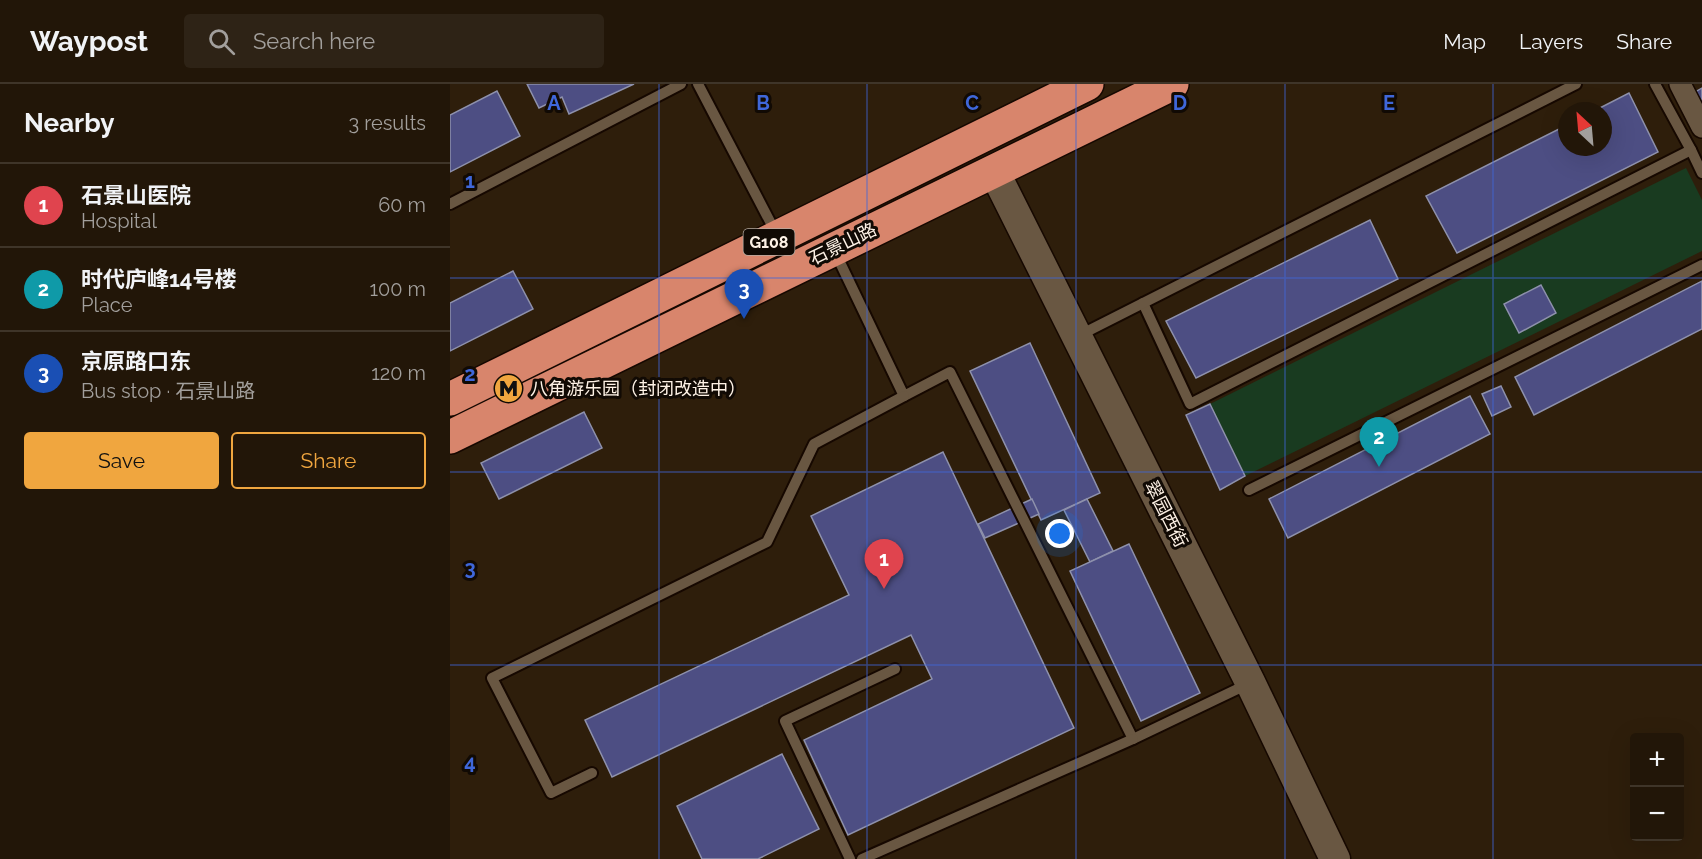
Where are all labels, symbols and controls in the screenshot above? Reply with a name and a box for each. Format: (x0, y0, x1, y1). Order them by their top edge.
search box (184, 14, 604, 68)
text: Waypost (30, 25, 148, 58)
icon: search (205, 25, 238, 58)
text: Search here (253, 28, 375, 54)
text: Map (1443, 29, 1486, 54)
text: Layers (1519, 29, 1583, 54)
text: Share (1616, 29, 1672, 54)
text: A (547, 91, 561, 115)
text: B (756, 91, 770, 115)
text: C (965, 91, 979, 115)
text: D (1173, 91, 1187, 115)
text: E (1383, 91, 1395, 115)
north arrow (1558, 102, 1612, 156)
text: Nearby (24, 108, 114, 138)
text: 3 results (348, 111, 426, 135)
text: 1 (465, 169, 475, 193)
text: 石景山医院 (81, 182, 191, 208)
text: 1 (39, 193, 48, 217)
text: 60 m (378, 193, 426, 217)
text: Hospital (81, 209, 157, 233)
street label: 石景山路 (806, 218, 880, 269)
road number: G108 (744, 229, 794, 255)
text: 时代庐峰14号楼 (81, 266, 236, 292)
pin: 3 (724, 270, 764, 319)
text: 2 (38, 277, 49, 301)
text: 100 m (369, 277, 426, 301)
text: Place (81, 293, 132, 317)
text: 京原路口东 (81, 348, 191, 374)
text: 3 (38, 361, 49, 385)
text: 120 m (371, 361, 426, 385)
text: 2 (464, 362, 476, 386)
metro station icon: 八角游乐园（封闭改造中） (493, 373, 525, 405)
place label: 八角游乐园（封闭改造中） (530, 378, 746, 399)
text: Bus stop · 石景山路 (81, 379, 255, 403)
pin: 2 (1360, 418, 1398, 467)
button: Save (24, 432, 219, 489)
button: Share (231, 432, 426, 489)
street label: 翠园西街 (1141, 477, 1192, 551)
your location (1045, 519, 1074, 548)
pin: 1 (864, 540, 904, 589)
text: 3 (464, 556, 476, 580)
map controls (1630, 733, 1684, 841)
button: + (1630, 733, 1684, 787)
text: 4 (464, 750, 476, 774)
button: − (1630, 787, 1684, 841)

